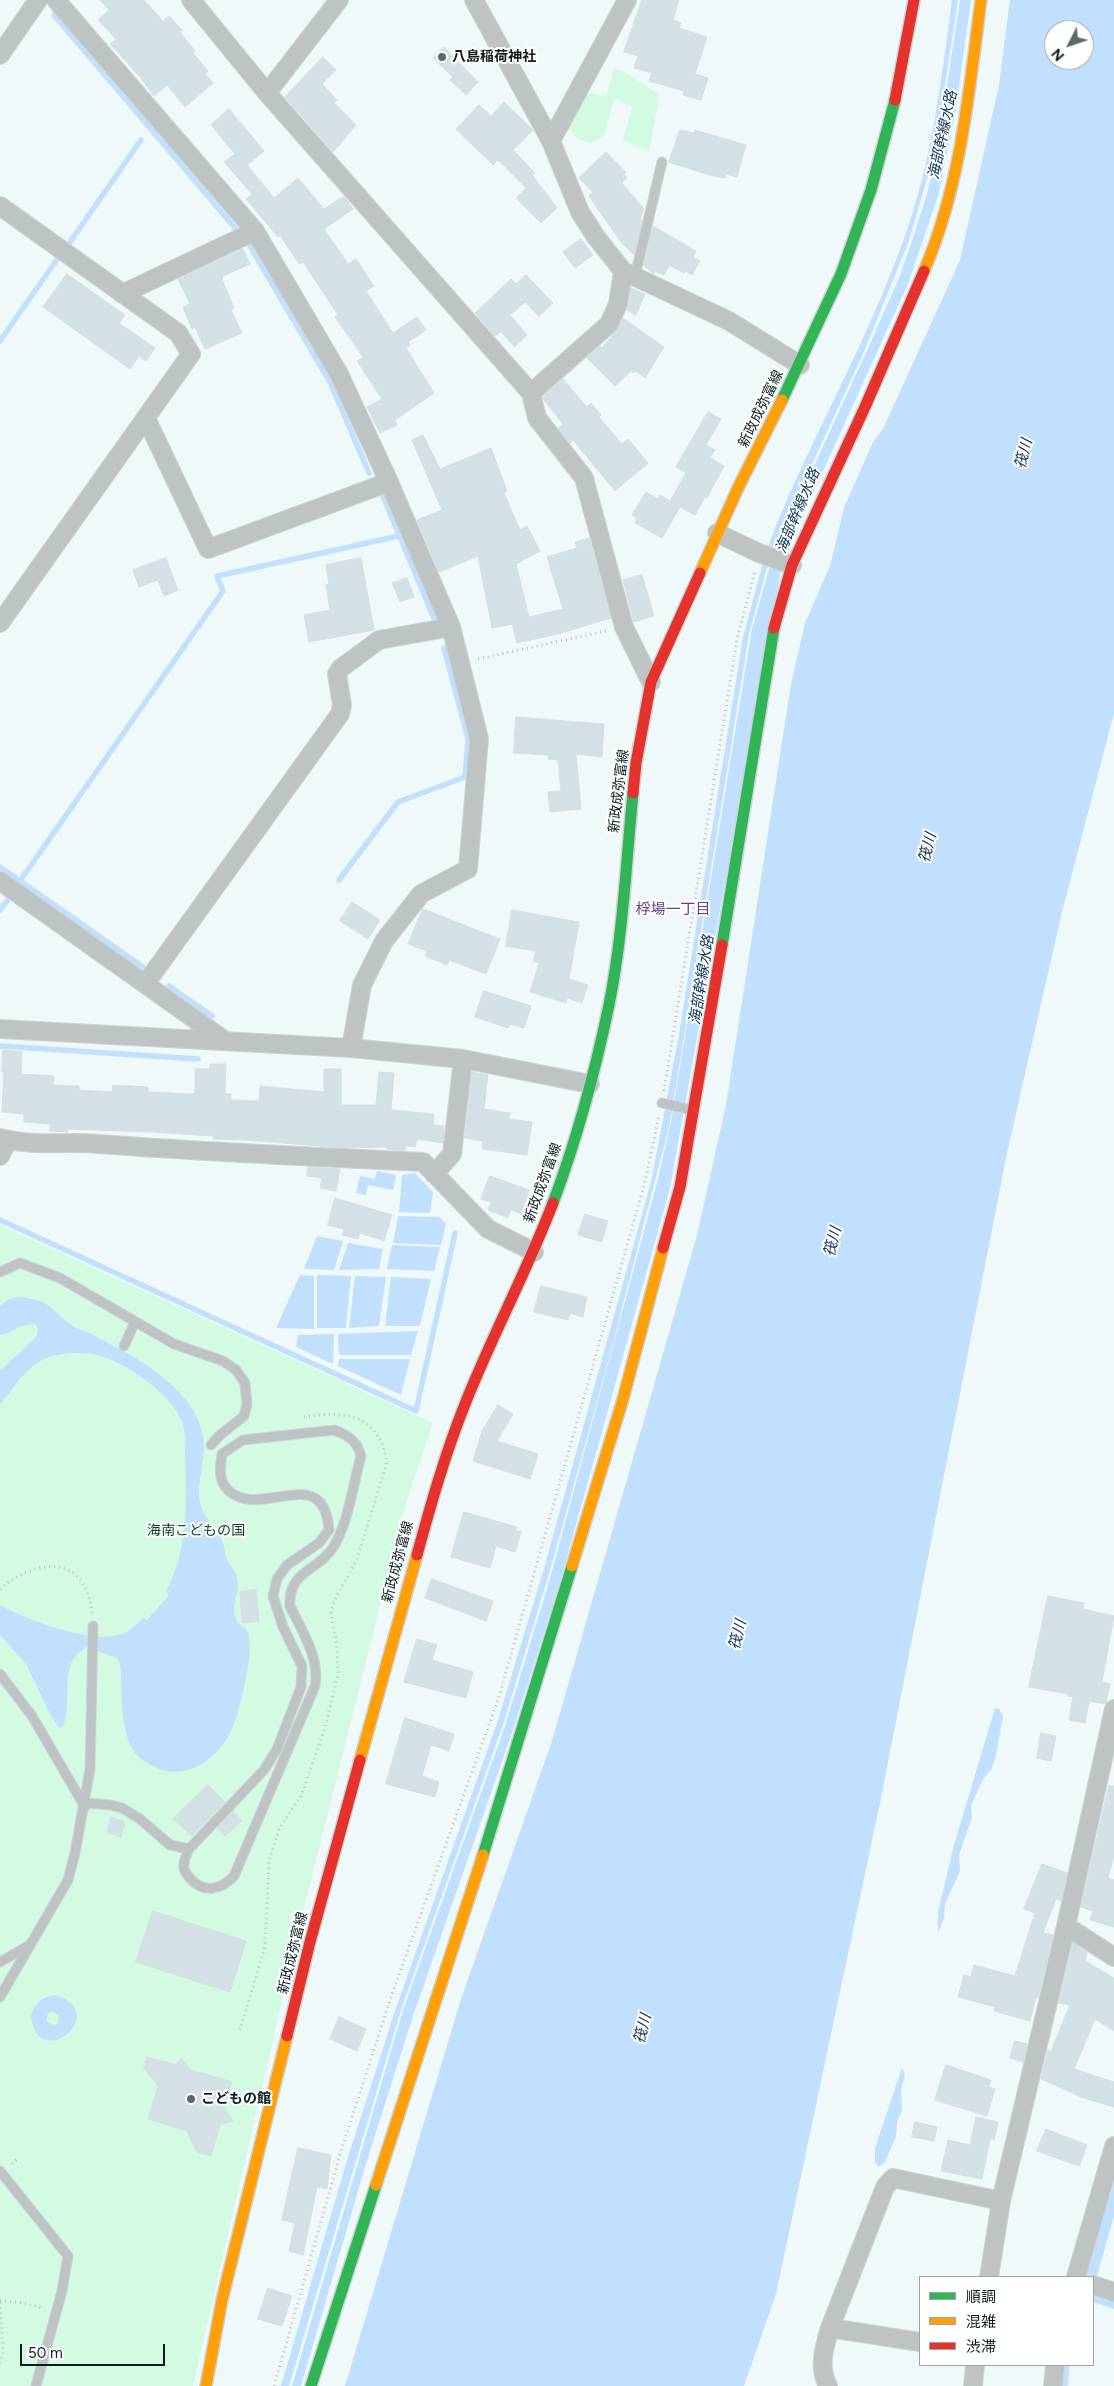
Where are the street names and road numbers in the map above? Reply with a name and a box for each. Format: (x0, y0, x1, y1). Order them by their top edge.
street label: 新政成弥富線 (735, 368, 787, 450)
street label: 新政成弥富線 (606, 748, 632, 834)
street label: 新政成弥富線 (521, 1141, 565, 1225)
street label: 新政成弥富線 (379, 1519, 417, 1605)
street label: 新政成弥富線 (275, 1910, 311, 1996)

